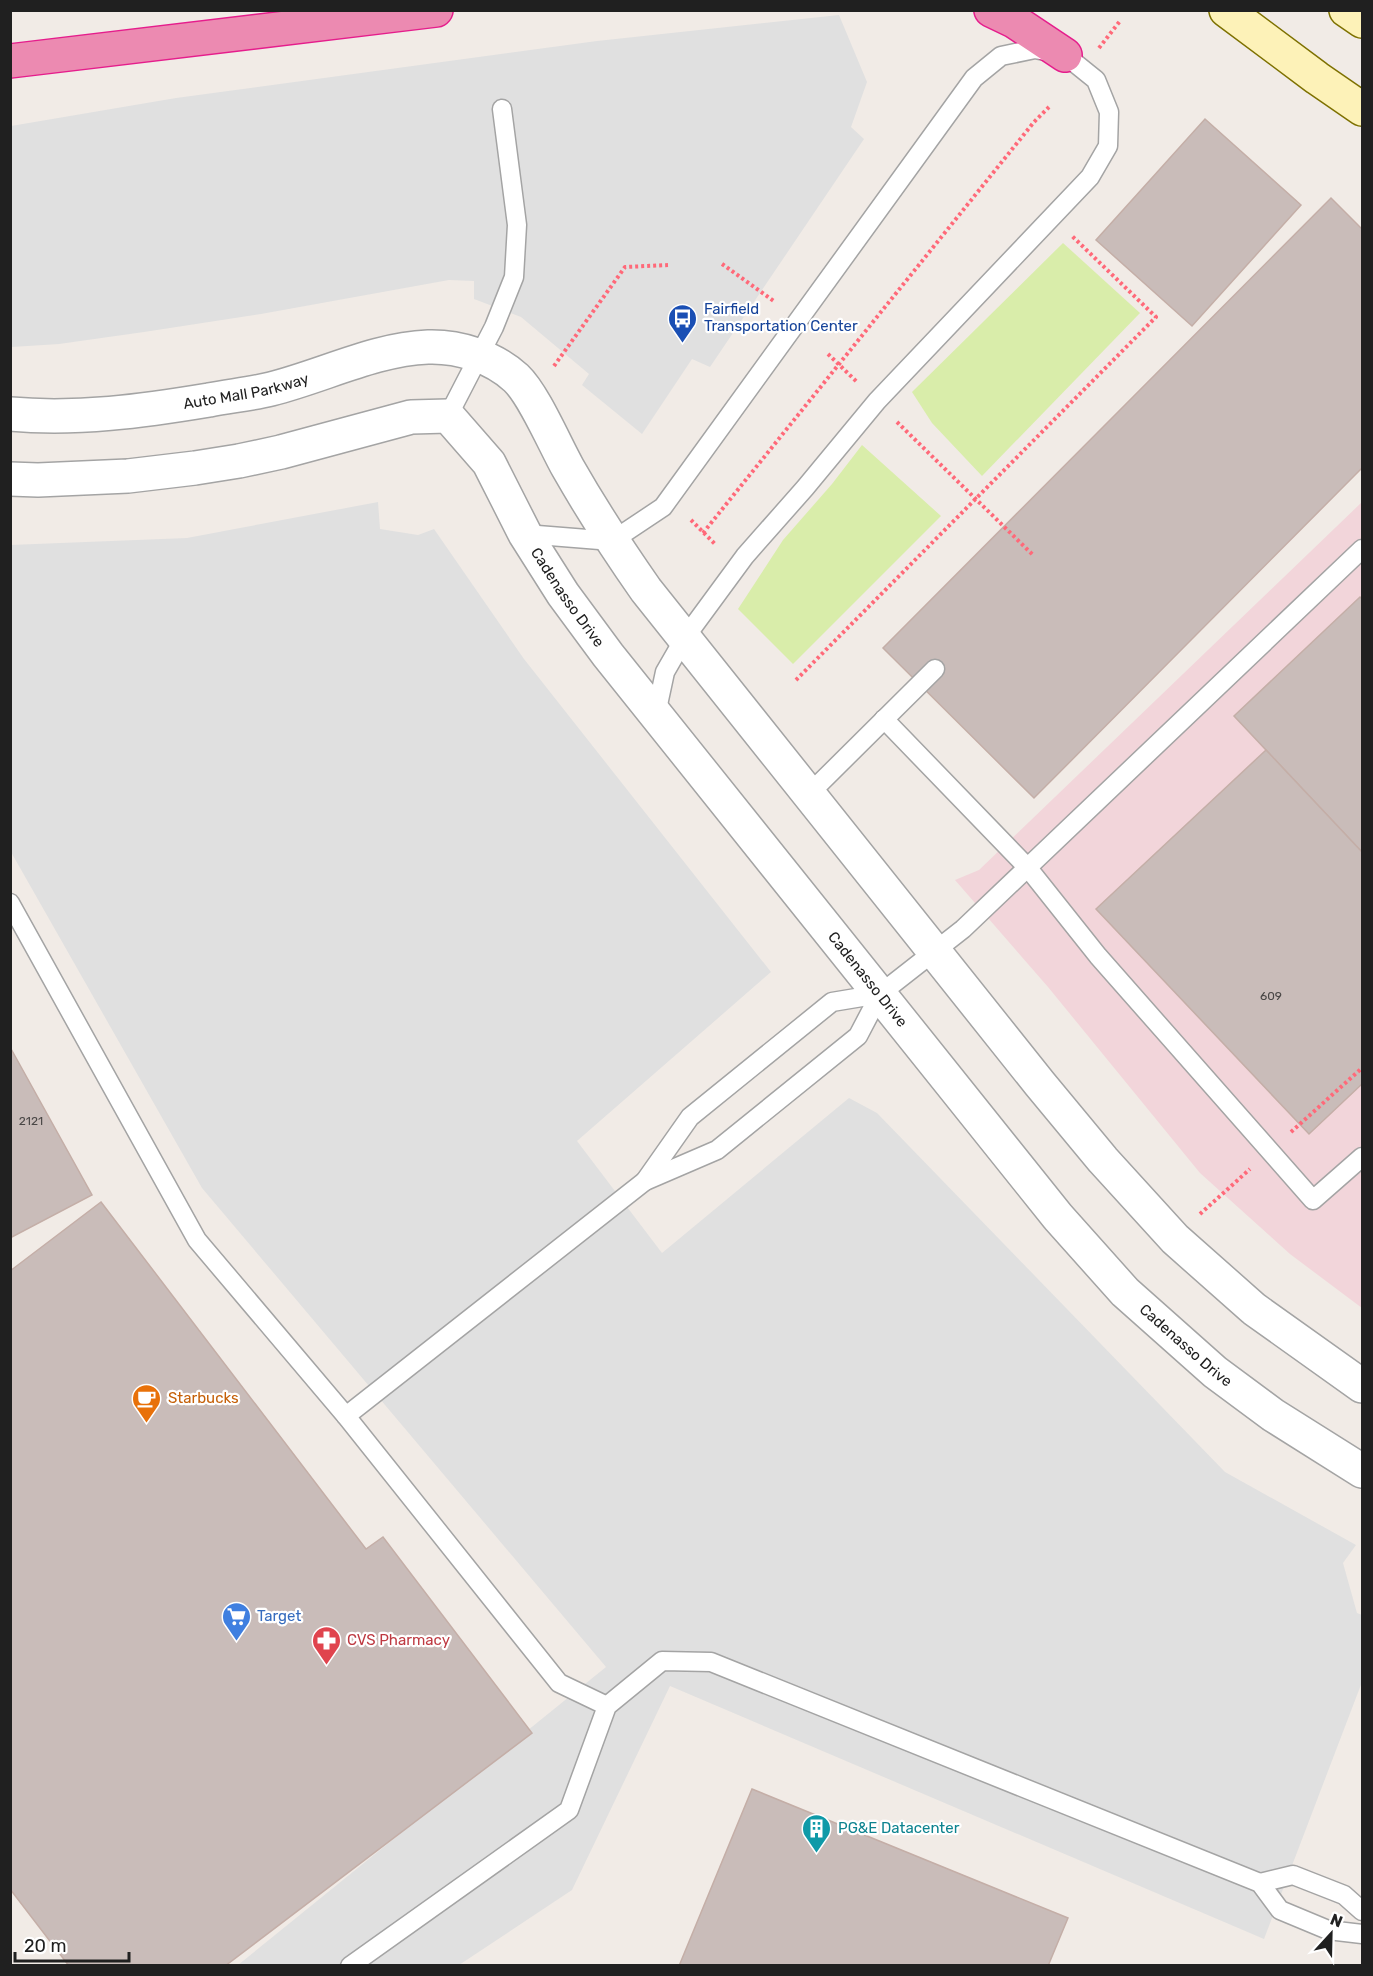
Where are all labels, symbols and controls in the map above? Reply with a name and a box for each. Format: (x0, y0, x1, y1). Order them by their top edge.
place label: Fairfield Transportation Center (704, 300, 858, 335)
bus stop icon: Fairfield Transportation Center (667, 302, 699, 344)
street label: Auto Mall Parkway (182, 369, 311, 413)
street label: Cadenasso Drive (527, 544, 608, 651)
street label: Cadenasso Drive (824, 928, 911, 1031)
house number: 609 (1260, 989, 1282, 1003)
house number: 2121 (19, 1114, 43, 1128)
street label: Cadenasso Drive (1136, 1300, 1236, 1390)
cafe icon: Starbucks (131, 1382, 163, 1424)
place label: Starbucks (168, 1389, 239, 1407)
supermarket icon: Target (220, 1600, 252, 1642)
place label: Target (257, 1607, 301, 1625)
pharmacy icon: CVS Pharmacy (310, 1624, 342, 1666)
place label: CVS Pharmacy (347, 1631, 450, 1649)
building icon: PG&E Datacenter (801, 1812, 833, 1854)
place label: PG&E Datacenter (838, 1819, 960, 1837)
north arrow (1301, 1904, 1361, 1964)
text: N (1328, 1910, 1345, 1932)
scale bar (15, 1925, 129, 1963)
text: 20 m (24, 1935, 66, 1957)

